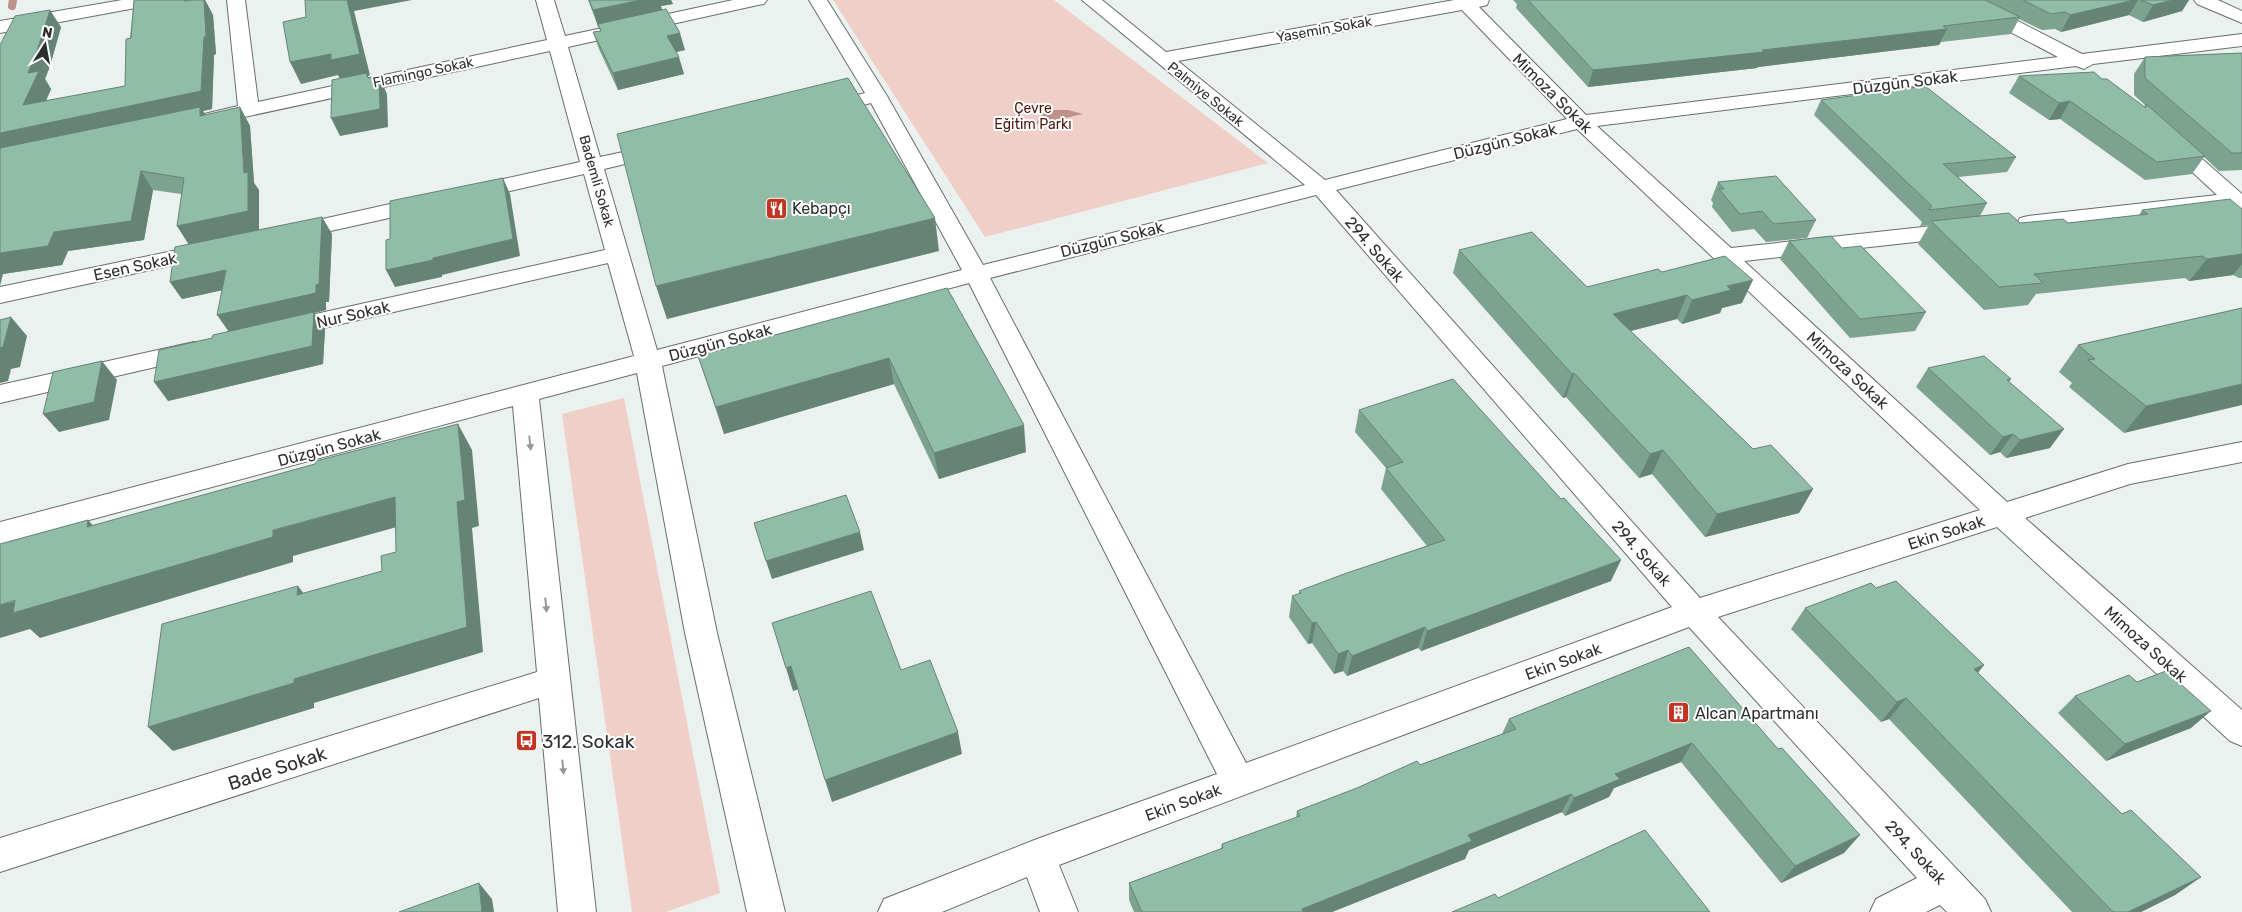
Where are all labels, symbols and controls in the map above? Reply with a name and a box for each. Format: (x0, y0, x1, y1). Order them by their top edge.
street label: Yasemin Sokak (1275, 13, 1374, 46)
north arrow (20, 20, 70, 70)
text: N (41, 23, 54, 42)
street label: Mimoza Sokak (1509, 49, 1597, 138)
street label: Flamingo Sokak (371, 53, 476, 91)
street label: Palmiye Sokak (1164, 58, 1248, 131)
street label: Düzgün Sokak (1851, 67, 1959, 98)
park label: Çevre Eğitim Parkı (994, 100, 1072, 133)
street label: Düzgün Sokak (1451, 119, 1559, 164)
street label: Bademli Sokak (575, 133, 618, 230)
restaurant icon: Kebapçı (764, 196, 788, 220)
place label: Kebapçı (792, 199, 851, 218)
street label: 294. Sokak (1341, 213, 1409, 287)
street label: Düzgün Sokak (1058, 217, 1166, 262)
street label: Esen Sokak (92, 248, 179, 285)
street label: Nur Sokak (315, 297, 392, 332)
street label: Düzgün Sokak (667, 319, 774, 365)
street label: Mimoza Sokak (1803, 328, 1893, 414)
street label: Düzgün Sokak (276, 424, 383, 470)
one-way arrow (526, 436, 534, 452)
street label: Ekin Sokak (1905, 511, 1988, 554)
street label: 294. Sokak (1608, 517, 1676, 591)
one-way arrow (542, 597, 550, 613)
street label: Mimoza Sokak (2100, 602, 2192, 687)
street label: Ekin Sokak (1522, 639, 1605, 684)
building icon: Alcan Apartmanı (1667, 701, 1691, 725)
place label: Alcan Apartmanı (1695, 704, 1819, 723)
bus stop icon: 312. Sokak (514, 729, 538, 753)
place label: 312. Sokak (542, 730, 635, 753)
street label: Bade Sokak (225, 742, 330, 795)
one-way arrow (559, 759, 567, 775)
street label: Ekin Sokak (1142, 780, 1225, 825)
street label: 294. Sokak (1881, 816, 1951, 889)

